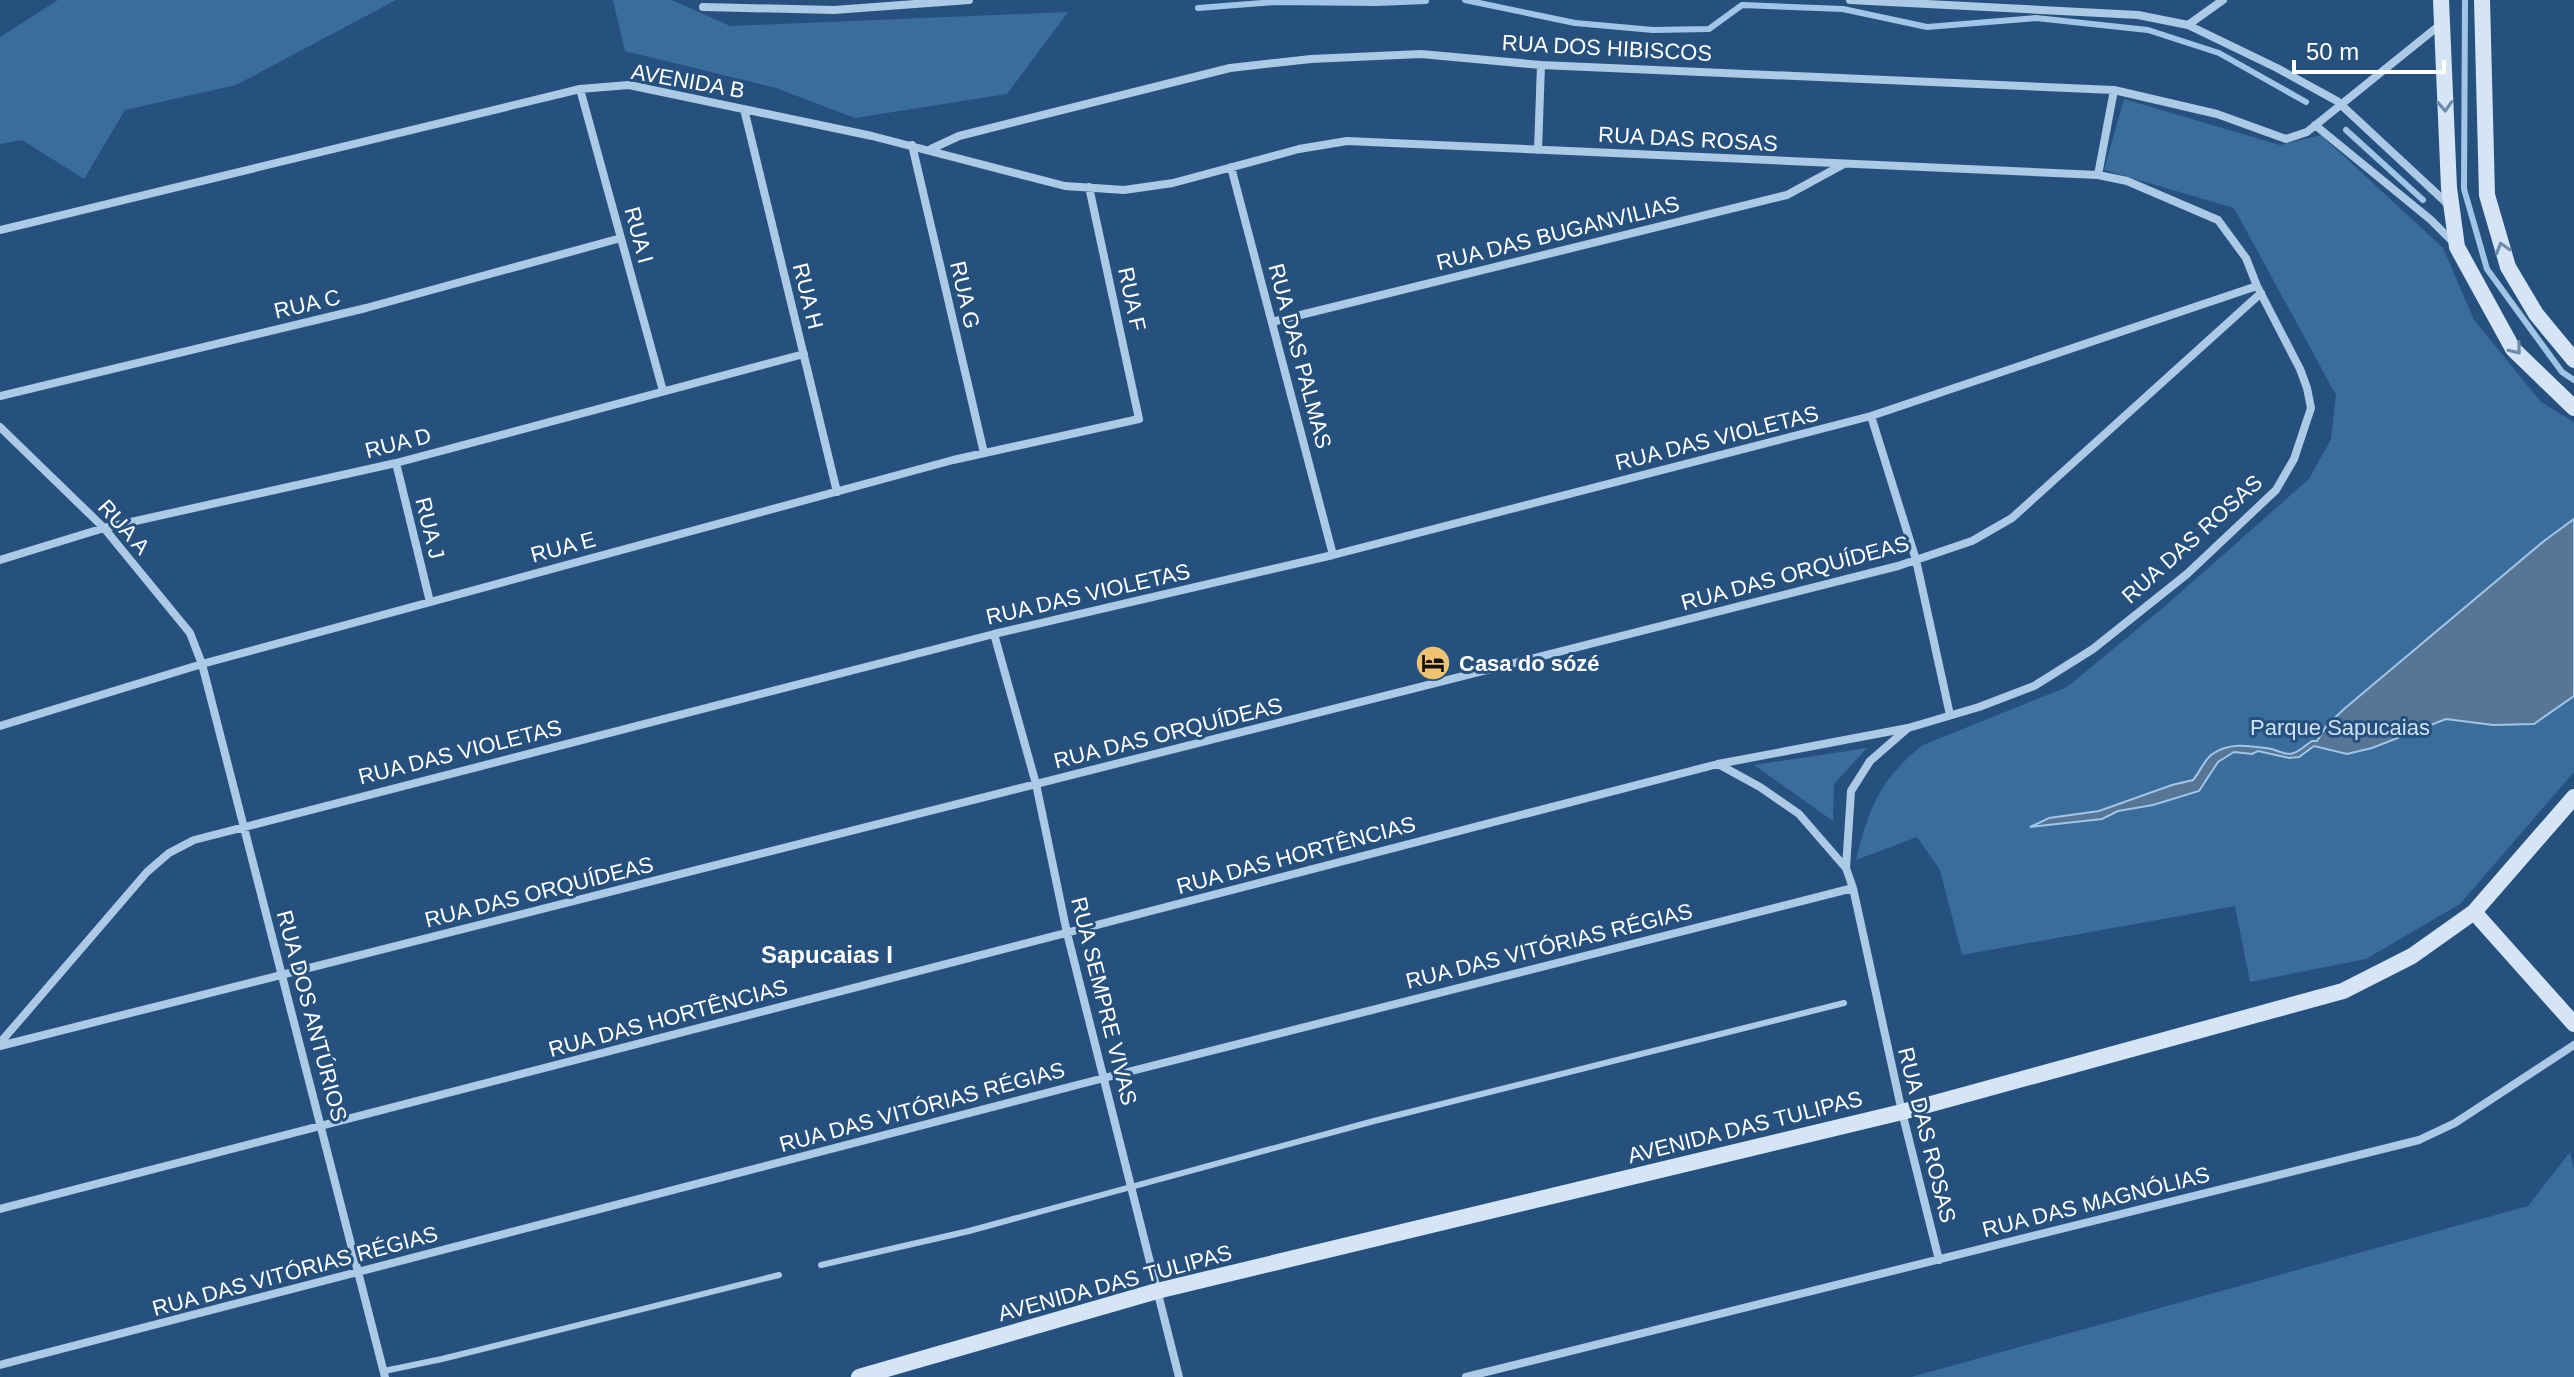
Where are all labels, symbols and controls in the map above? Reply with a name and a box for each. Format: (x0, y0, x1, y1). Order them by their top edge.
scale bar (2294, 24, 2444, 74)
street label: RUA DOS HIBISCOS (1501, 30, 1713, 66)
text: 50 m (2306, 38, 2359, 65)
street label: AVENIDA B (629, 59, 747, 103)
one-way arrow (2436, 100, 2453, 113)
street label: RUA DAS ROSAS (1598, 122, 1778, 156)
street label: RUA DAS BUGANVILIAS (1434, 191, 1682, 275)
street label: RUA I (619, 204, 659, 266)
one-way arrow (2495, 242, 2511, 256)
street label: RUA G (945, 259, 985, 331)
street label: RUA H (788, 260, 828, 332)
street label: RUA DAS PALMAS (1263, 261, 1337, 451)
street label: RUA F (1113, 265, 1151, 333)
street label: RUA C (271, 284, 343, 324)
one-way arrow (2506, 340, 2521, 354)
street label: RUA DAS VIOLETAS (1613, 401, 1821, 475)
street label: RUA D (362, 423, 434, 463)
street label: RUA DAS ROSAS (2117, 470, 2267, 608)
street label: RUA A (93, 495, 155, 560)
street label: RUA J (410, 495, 450, 561)
street label: RUA E (528, 526, 598, 568)
street label: RUA DAS ORQUÍDEAS (1678, 531, 1912, 615)
street label: RUA DAS VIOLETAS (984, 558, 1192, 630)
hotel icon: Casa do sózé (1414, 644, 1452, 682)
place label: Casa do sózé (1459, 651, 1600, 676)
street label: RUA DAS ORQUÍDEAS (1051, 692, 1285, 774)
street label: RUA DAS VIOLETAS (356, 715, 564, 789)
park label: Parque Sapucaias (2250, 715, 2430, 740)
street label: RUA DAS HORTÊNCIAS (1174, 811, 1418, 899)
street label: RUA DAS ORQUÍDEAS (422, 851, 656, 933)
street label: RUA SEMPRE VIVAS (1066, 894, 1142, 1108)
street label: RUA DAS VITÓRIAS RÉGIAS (1403, 898, 1695, 994)
street label: RUA DOS ANTÚRIOS (272, 908, 352, 1124)
district label: Sapucaias I (761, 941, 893, 968)
street label: RUA DAS HORTÊNCIAS (546, 974, 790, 1062)
street label: RUA DAS ROSAS (1893, 1045, 1961, 1225)
street label: RUA DAS VITÓRIAS RÉGIAS (776, 1057, 1068, 1157)
street label: AVENIDA DAS TULIPAS (1625, 1086, 1865, 1168)
street label: RUA DAS MAGNÓLIAS (1980, 1162, 2212, 1242)
street label: RUA DAS VITÓRIAS RÉGIAS (149, 1221, 441, 1321)
street label: AVENIDA DAS TULIPAS (995, 1240, 1235, 1326)

